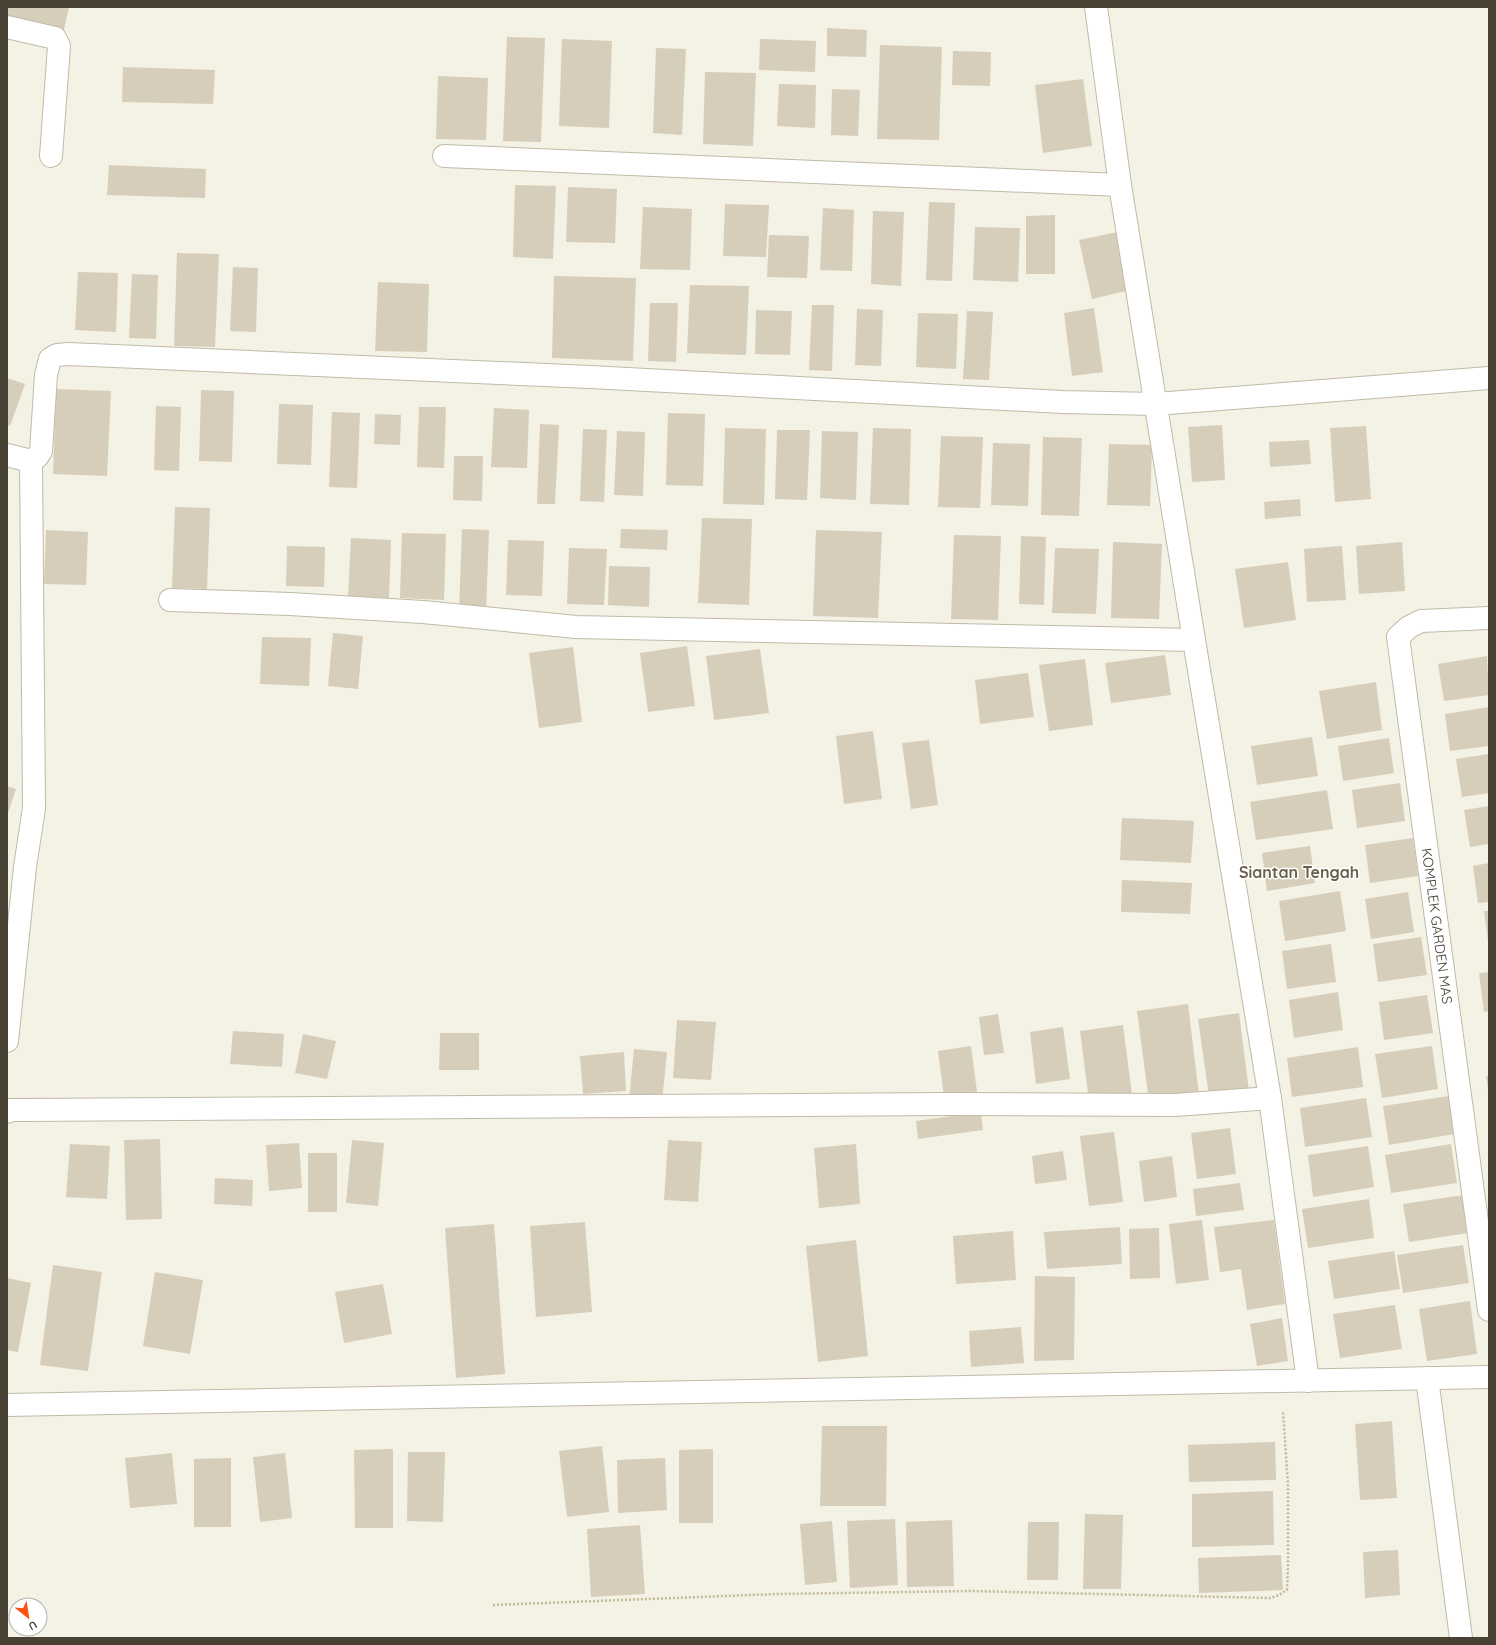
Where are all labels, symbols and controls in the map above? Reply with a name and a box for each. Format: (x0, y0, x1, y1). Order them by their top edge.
street label: KOMPLEK GARDEN MAS (1418, 847, 1457, 1005)
district label: Siantan Tengah (1239, 862, 1359, 882)
north arrow (8, 1597, 48, 1637)
text: U (26, 1618, 40, 1634)

